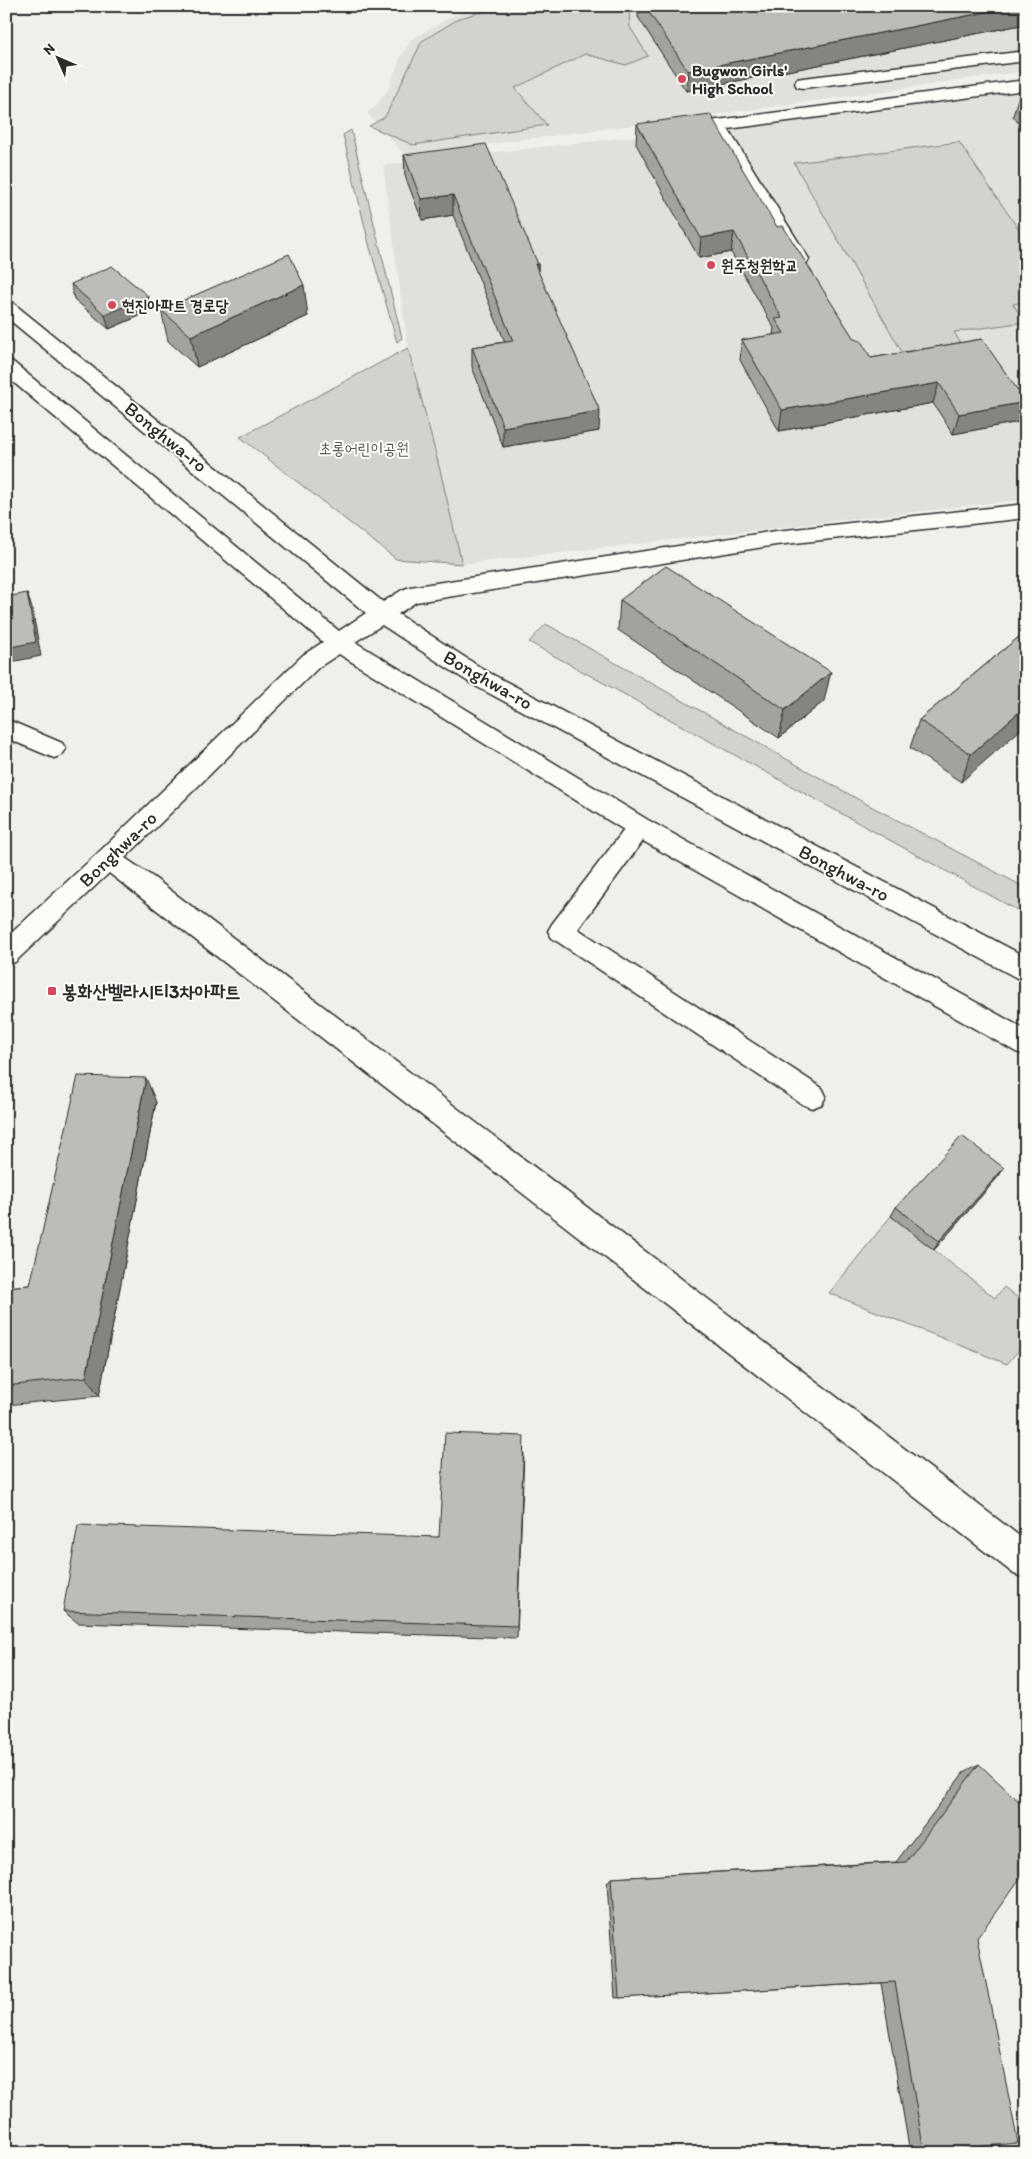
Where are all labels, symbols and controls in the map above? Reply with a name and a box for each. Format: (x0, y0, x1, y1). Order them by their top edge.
north arrow (32, 32, 82, 82)
text: N (40, 40, 59, 59)
place label: Bugwon Girls' High School (692, 61, 787, 99)
marker: Bugwon Girls' High School (676, 73, 688, 85)
place label: 원주청원학교 (721, 256, 798, 275)
marker: 원주청원학교 (705, 259, 717, 271)
place label: 현진아파트 경로당 (122, 296, 229, 315)
marker: 현진아파트 경로당 (106, 299, 118, 311)
street label: Bonghwa-ro (120, 397, 212, 477)
park label: 초롱어린이공원 (319, 439, 409, 458)
street label: Bonghwa-ro (439, 645, 537, 715)
street label: Bonghwa-ro (74, 806, 162, 892)
street label: Bonghwa-ro (795, 840, 893, 906)
place label: 봉화산벨라시티3차아파트 (62, 980, 241, 1003)
marker: 봉화산벨라시티3차아파트 (46, 985, 58, 997)

